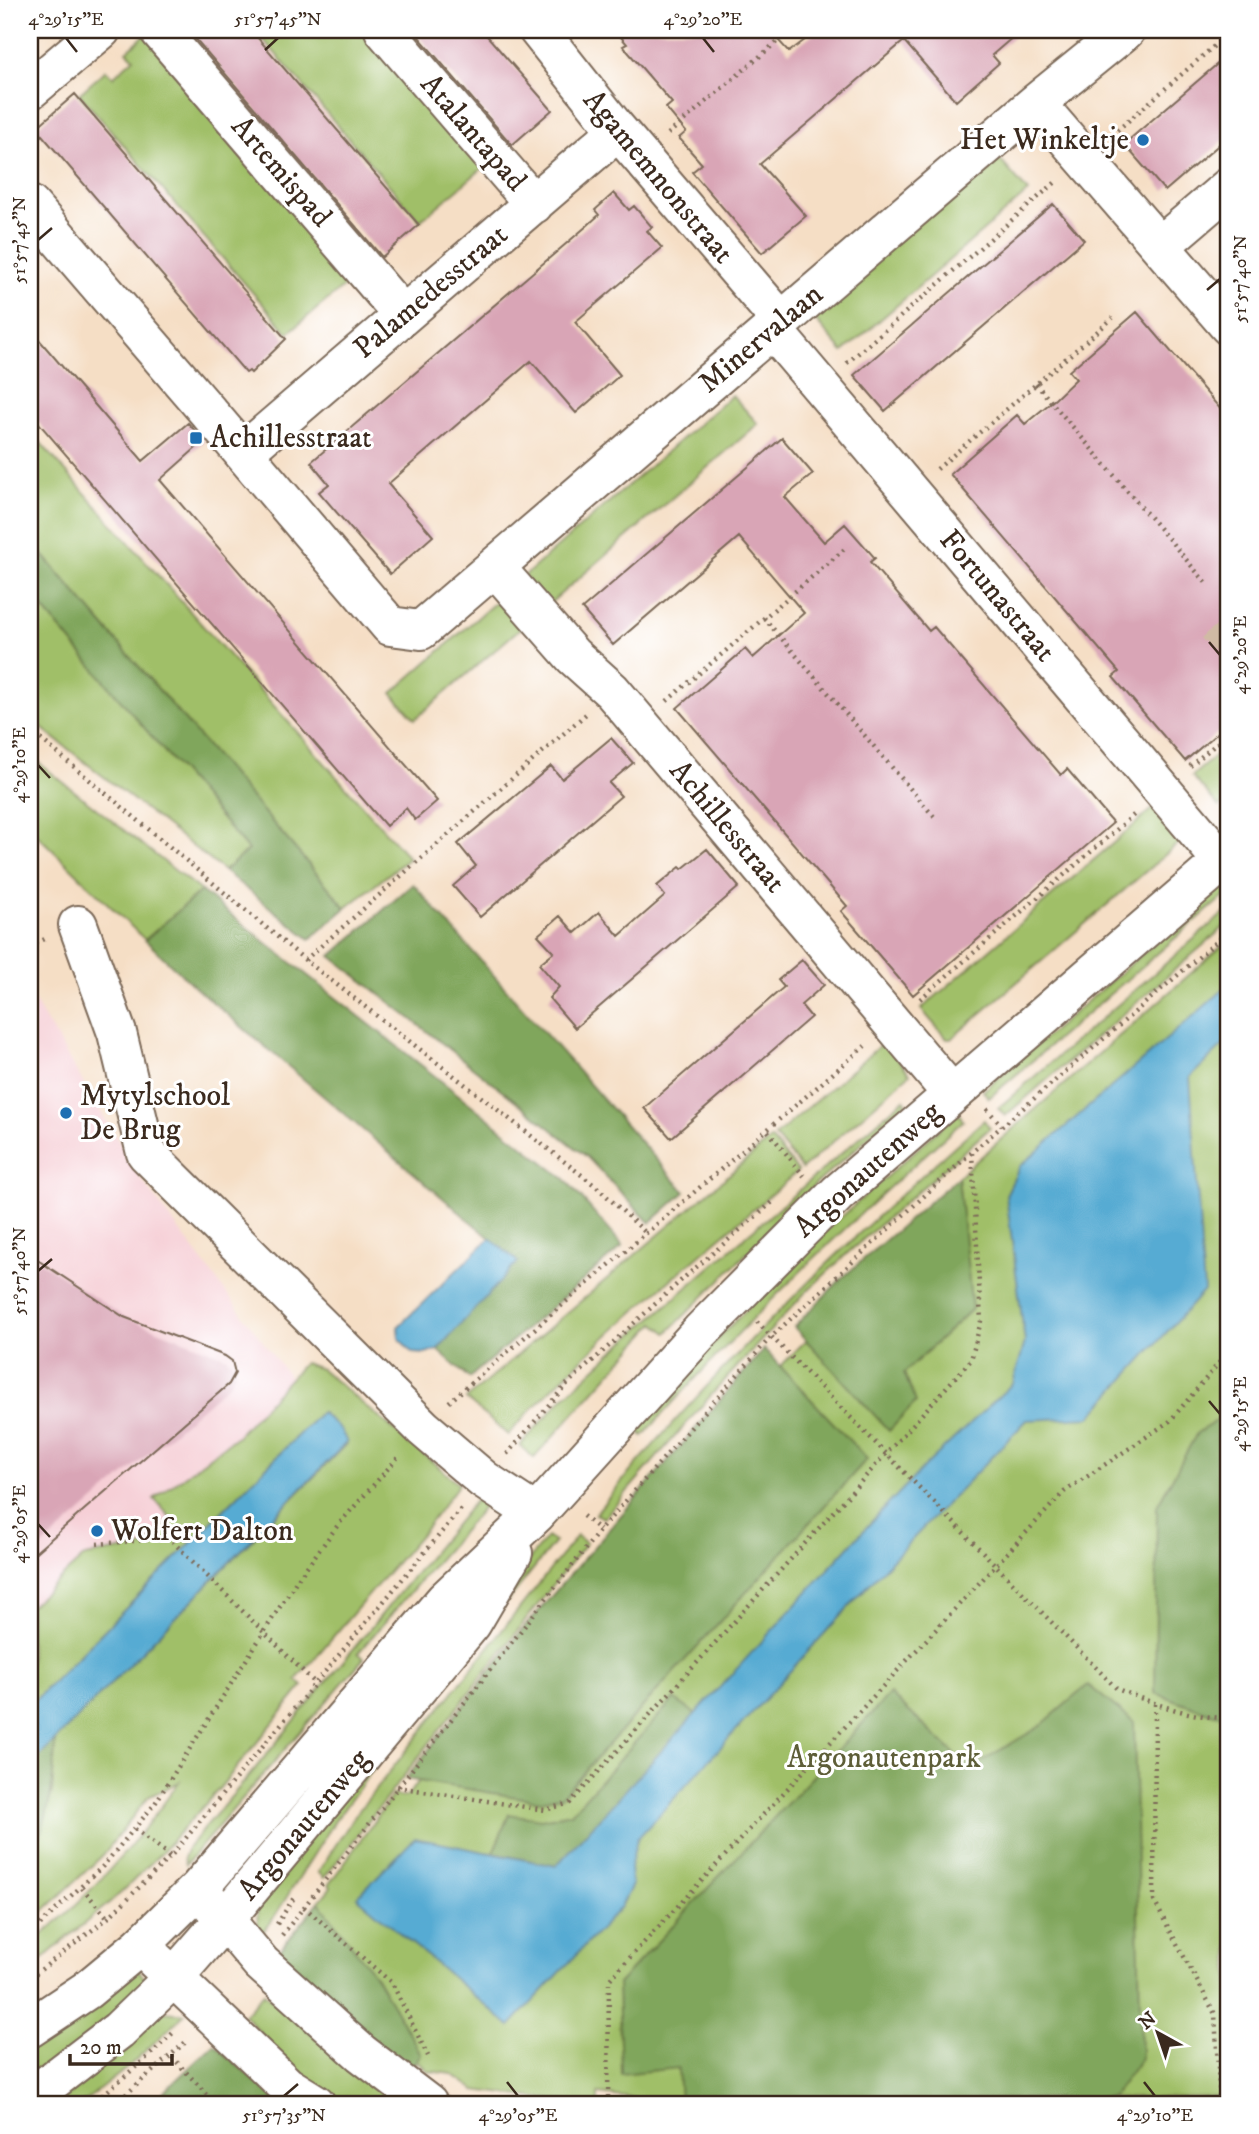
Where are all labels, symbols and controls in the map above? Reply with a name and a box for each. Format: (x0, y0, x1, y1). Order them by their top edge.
text: 4°29'15"E (28, 9, 104, 31)
text: 51°57'45"N (234, 9, 322, 31)
text: 4°29'20"E (664, 9, 743, 31)
street label: Atalantapad (412, 67, 534, 199)
street label: Agamemnonstraat (575, 83, 741, 271)
street label: Artemispad (223, 109, 339, 235)
place label: Het Winkeltje (960, 122, 1129, 159)
marker: Het Winkeltje (1135, 132, 1151, 148)
text: 51°57'45"N (9, 196, 31, 284)
street label: Palamedesstraat (346, 217, 516, 367)
text: 51°57'40"N (1230, 235, 1252, 323)
street label: Minervalaan (691, 276, 831, 402)
place label: Achillesstraat (210, 420, 372, 457)
marker: Achillesstraat (188, 430, 204, 446)
street label: Fortunastraat (931, 522, 1063, 670)
text: 4°29'20"E (1230, 615, 1252, 694)
text: 4°29'10"E (9, 727, 31, 803)
street label: Achillesstraat (661, 753, 793, 901)
place label: Mytylschool De Brug (80, 1078, 230, 1149)
street label: Argonautenweg (786, 1094, 950, 1246)
marker: Mytylschool De Brug (58, 1105, 74, 1121)
text: 51°57'40"N (9, 1227, 31, 1315)
text: 4°29'15"E (1230, 1376, 1252, 1452)
text: 4°29'05"E (9, 1484, 31, 1563)
place label: Wolfert Dalton (110, 1513, 294, 1550)
marker: Wolfert Dalton (89, 1523, 105, 1539)
park label: Argonautenpark (787, 1740, 981, 1777)
street label: Argonautenweg (230, 1742, 378, 1908)
north arrow (1122, 1997, 1192, 2068)
text: N (1135, 2007, 1162, 2035)
scale bar (70, 2022, 172, 2066)
text: 20 m (80, 2035, 122, 2061)
text: 51°57'35"N (242, 2105, 326, 2127)
text: 4°29'05"E (479, 2105, 558, 2127)
text: 4°29'10"E (1117, 2105, 1193, 2127)

